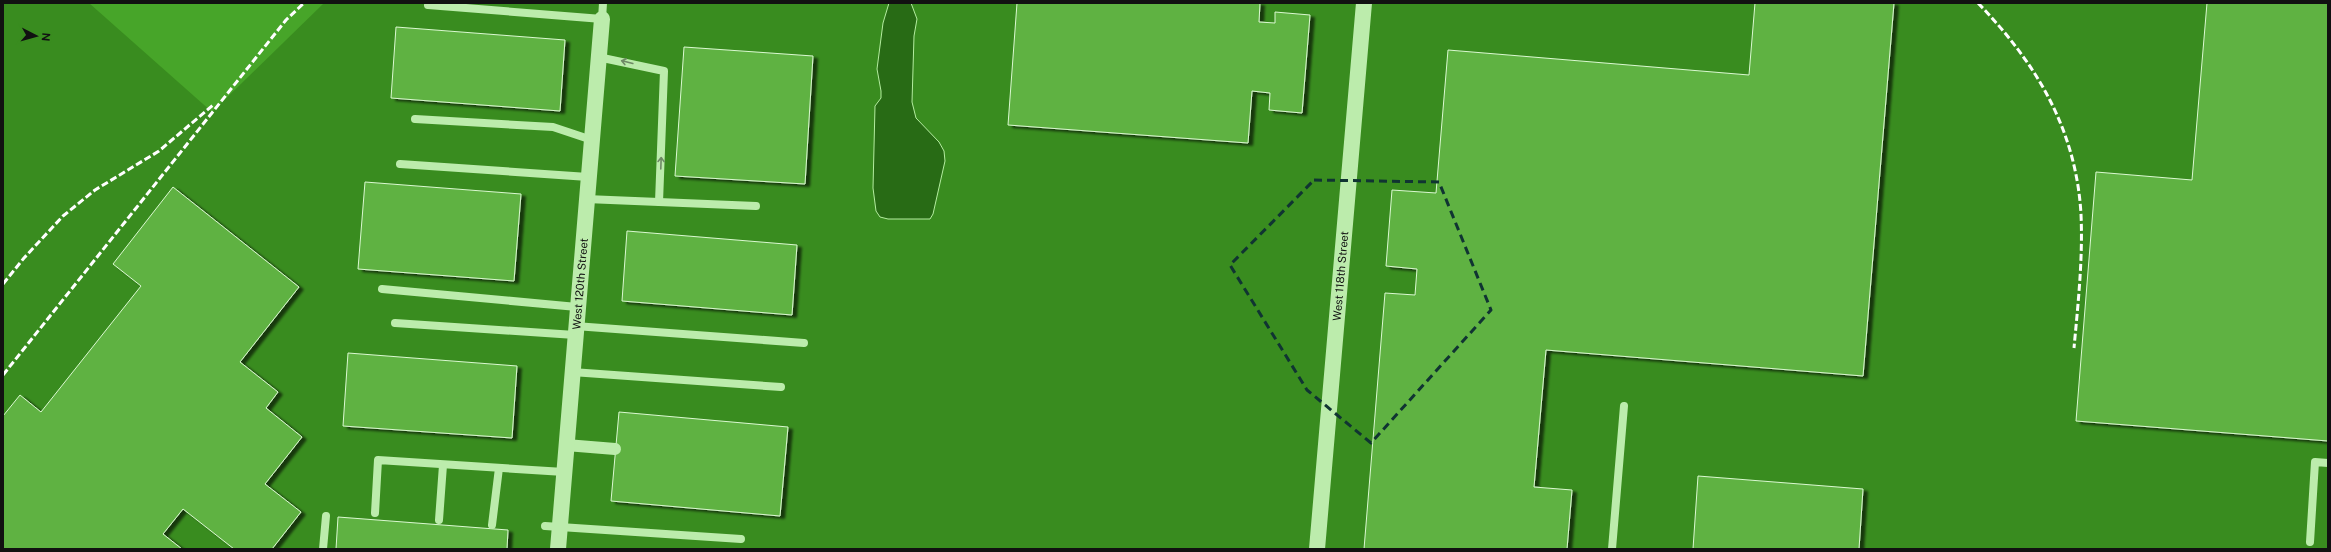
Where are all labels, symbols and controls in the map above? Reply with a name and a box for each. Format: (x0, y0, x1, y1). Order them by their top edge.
north arrow (16, 16, 56, 56)
text: N (40, 32, 52, 42)
one-way arrow (621, 58, 634, 65)
one-way arrow (657, 157, 664, 170)
street label: West 118th Street (1331, 231, 1350, 321)
street label: West 120th Street (570, 238, 590, 330)

